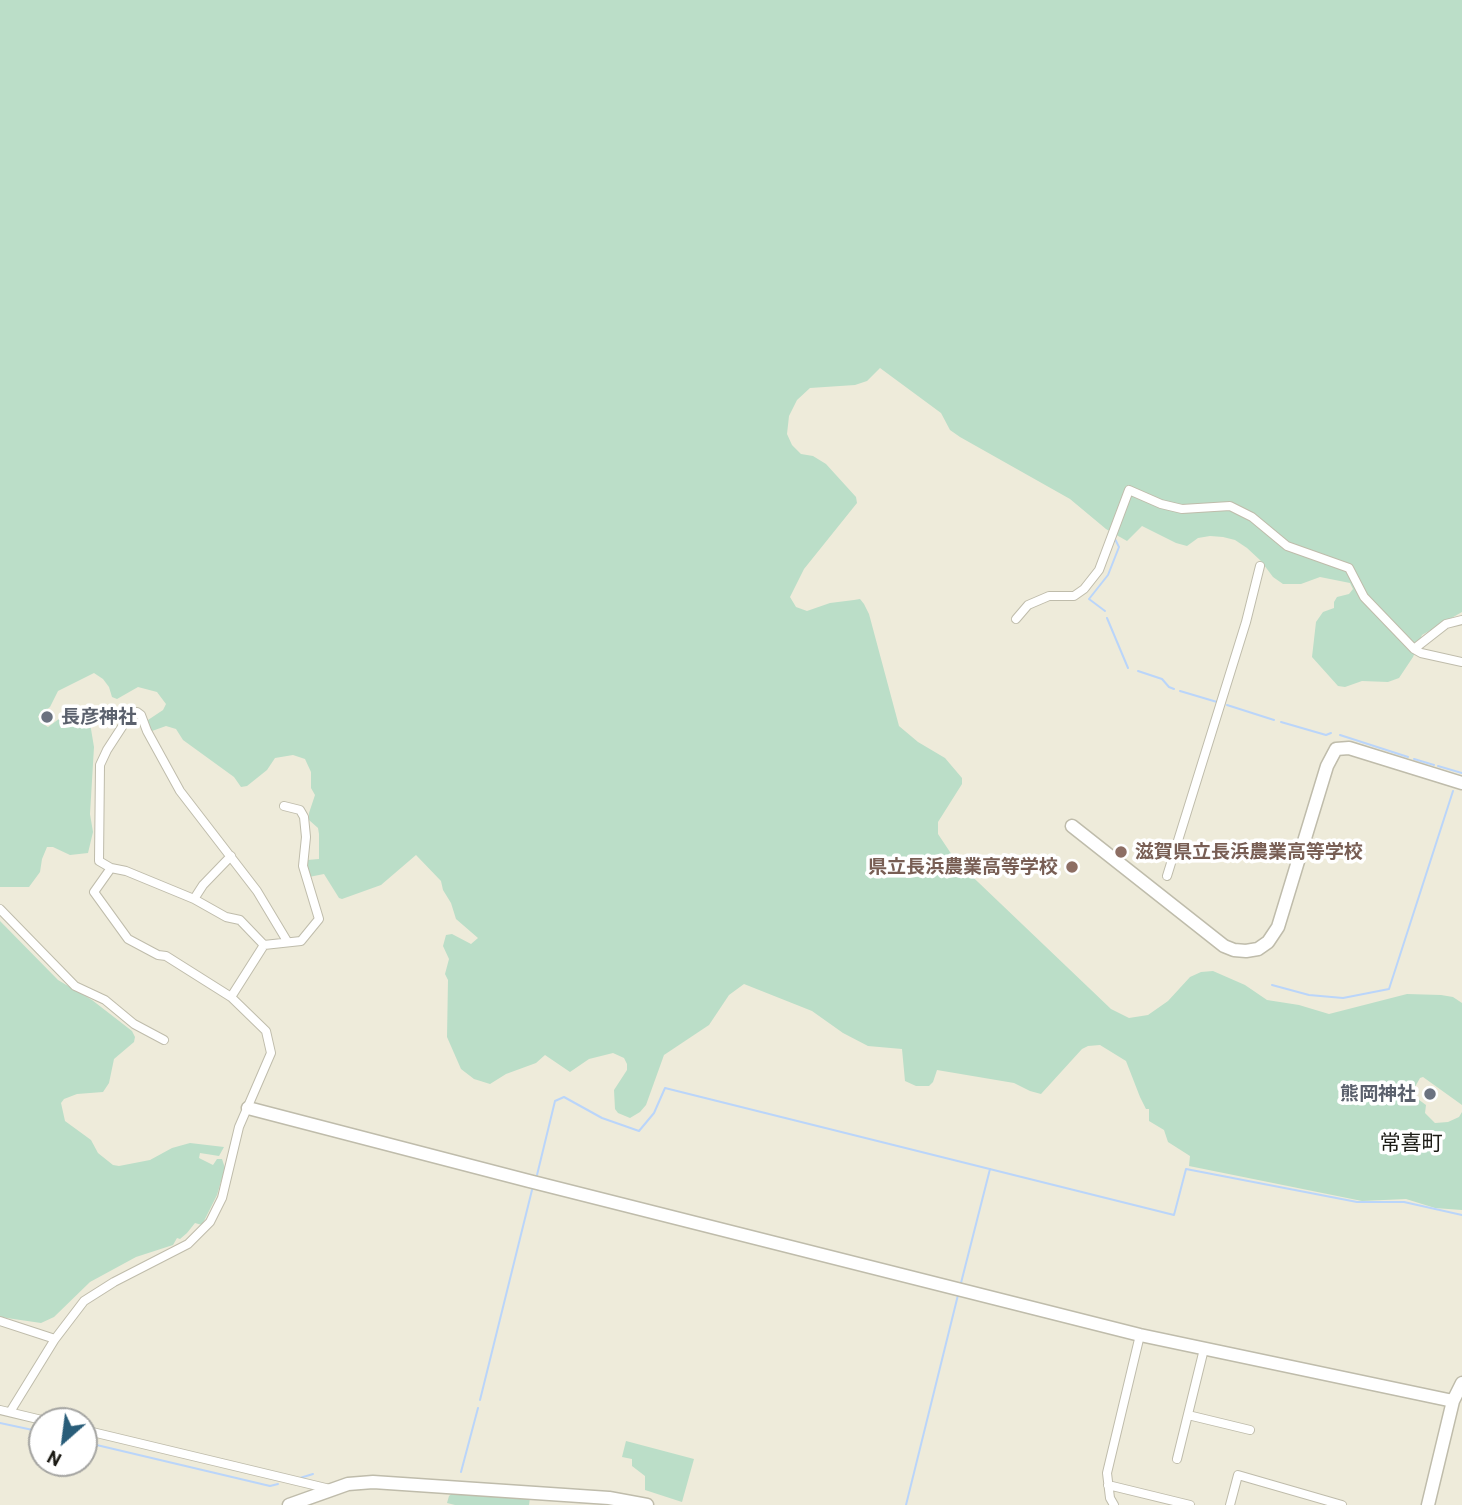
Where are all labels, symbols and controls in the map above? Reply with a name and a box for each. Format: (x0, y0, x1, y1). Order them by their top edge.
place label: 長彦神社 (61, 706, 137, 728)
marker: 長彦神社 (39, 709, 55, 725)
place label: 滋賀県立長浜農業高等学校 (1135, 841, 1363, 863)
marker: 滋賀県立長浜農業高等学校 (1113, 844, 1129, 860)
place label: 県立長浜農業高等学校 (868, 856, 1058, 878)
marker: 県立長浜農業高等学校 (1064, 859, 1080, 875)
place label: 熊岡神社 (1340, 1083, 1416, 1105)
marker: 熊岡神社 (1422, 1086, 1438, 1102)
district label: 常喜町 (1380, 1130, 1442, 1156)
north arrow (28, 1407, 98, 1477)
text: N (43, 1446, 65, 1472)

